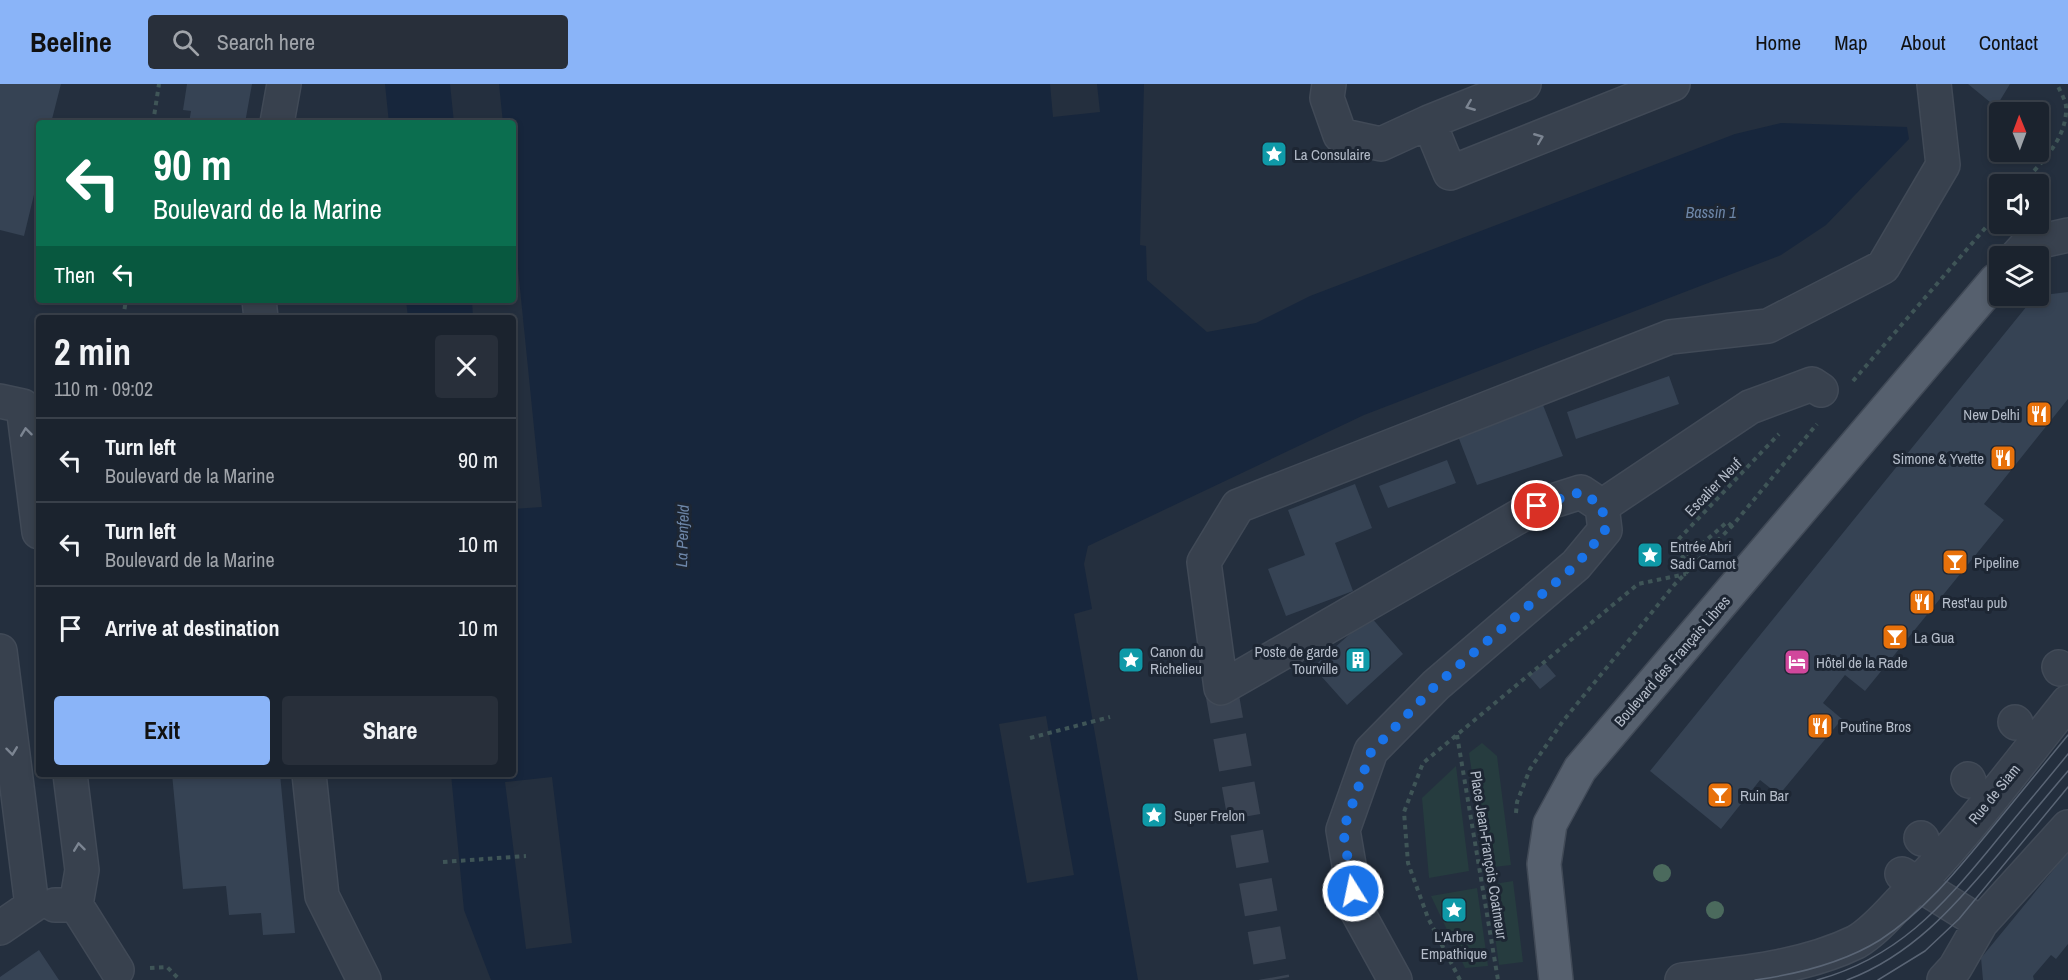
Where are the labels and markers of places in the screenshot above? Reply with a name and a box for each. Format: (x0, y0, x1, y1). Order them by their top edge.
place icon: La Consulaire (1259, 139, 1289, 169)
place label: La Consulaire (1294, 144, 1371, 165)
restaurant icon: New Delhi (2024, 399, 2054, 429)
place label: New Delhi (1963, 404, 2020, 425)
restaurant icon: Simone & Yvette (1988, 443, 2018, 473)
place label: Simone & Yvette (1893, 448, 1984, 469)
pin (1511, 480, 1562, 531)
place label: Entrée Abri Sadi Carnot (1670, 536, 1736, 574)
place icon: Entrée Abri Sadi Carnot (1635, 540, 1665, 570)
bar icon: Pipeline (1940, 547, 1970, 577)
place label: Pipeline (1974, 552, 2019, 573)
restaurant icon: Rest'au pub (1907, 587, 1937, 617)
place label: Rest'au pub (1942, 592, 2007, 613)
bar icon: La Gua (1880, 622, 1910, 652)
place label: La Gua (1914, 627, 1955, 648)
place label: Canon du Richelieu (1150, 641, 1203, 679)
place label: Poste de garde Tourville (1255, 641, 1338, 679)
place icon: Canon du Richelieu (1116, 645, 1146, 675)
building icon: Poste de garde Tourville (1343, 645, 1373, 675)
hotel icon: Hôtel de la Rade (1782, 647, 1812, 677)
place label: Hôtel de la Rade (1816, 652, 1908, 673)
restaurant icon: Poutine Bros (1805, 711, 1835, 741)
place label: Poutine Bros (1840, 716, 1911, 737)
bar icon: Ruin Bar (1705, 780, 1735, 810)
place label: Ruin Bar (1740, 785, 1789, 806)
place icon: Super Frelon (1139, 800, 1169, 830)
place label: Super Frelon (1174, 805, 1245, 826)
place icon: L'Arbre Empathique (1439, 895, 1469, 925)
place label: L'Arbre Empathique (1421, 926, 1487, 964)

